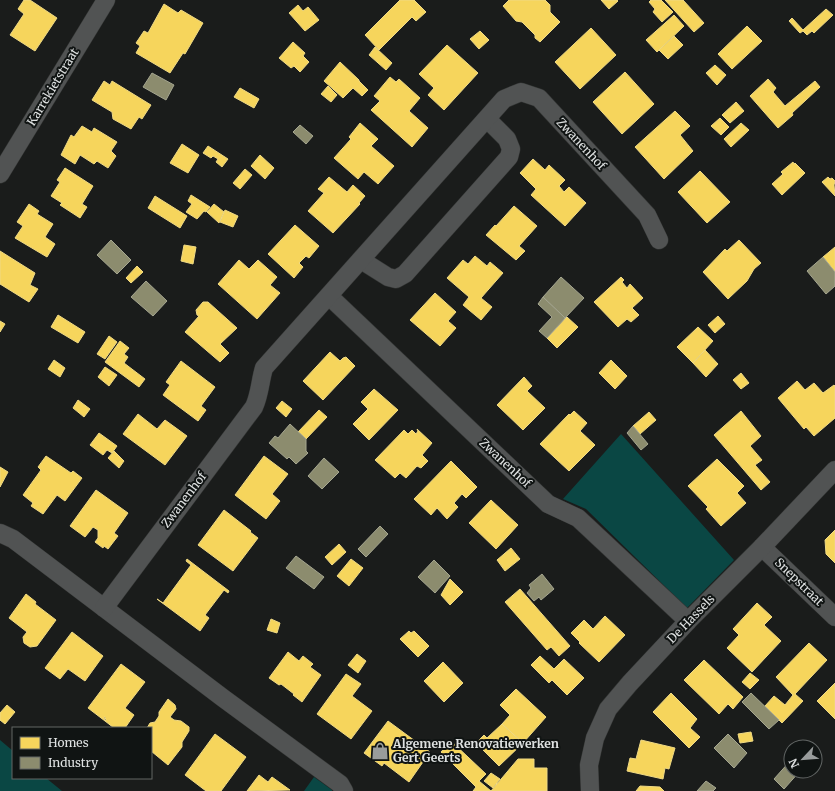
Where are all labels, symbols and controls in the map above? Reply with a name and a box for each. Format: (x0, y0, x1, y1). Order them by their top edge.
street label: Karrekietstraat (24, 45, 82, 128)
street label: Zwanenhof (554, 115, 609, 173)
street label: Zwanenhof (476, 435, 535, 491)
street label: Zwanenhof (158, 469, 210, 530)
street label: Snepstraat (772, 555, 827, 609)
street label: De Hassels (664, 591, 718, 646)
legend (12, 727, 152, 779)
text: Homes (48, 735, 89, 750)
place label: Algemene Renovatiewerken Gert Geerts (392, 736, 559, 765)
north arrow (783, 739, 823, 779)
shop icon: Algemene Renovatiewerken Gert Geerts (370, 741, 390, 761)
text: Industry (48, 755, 98, 770)
text: N (786, 756, 802, 770)

